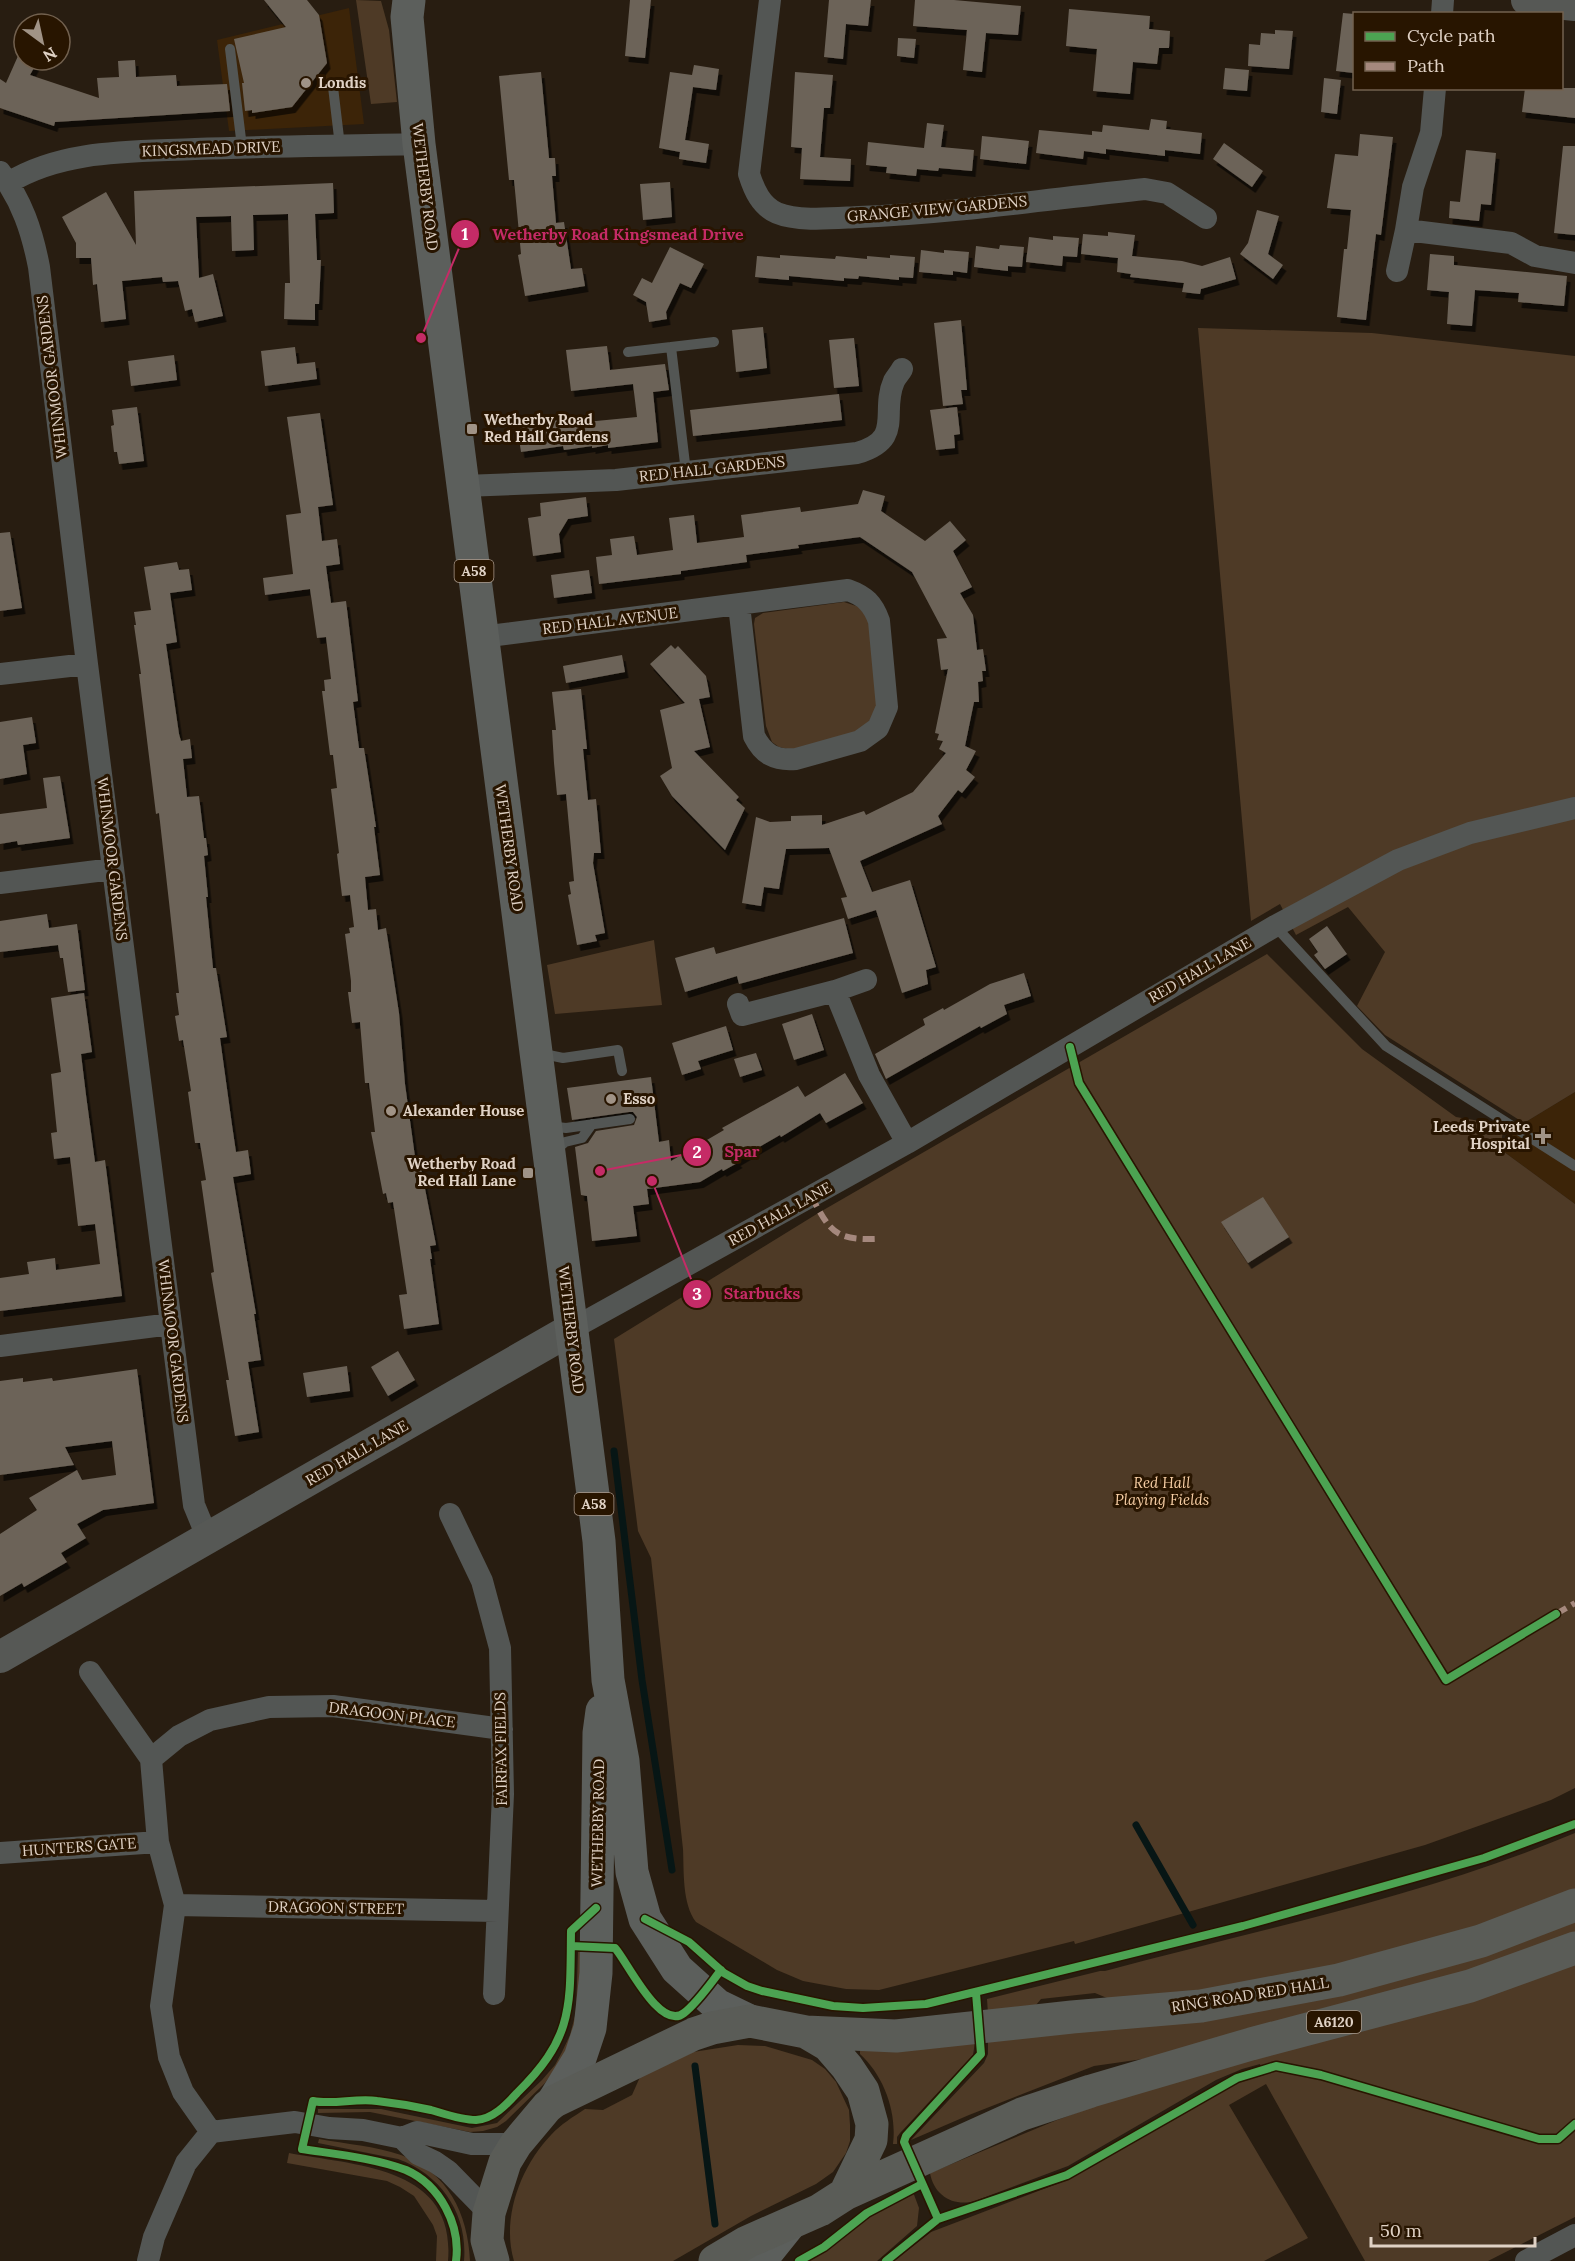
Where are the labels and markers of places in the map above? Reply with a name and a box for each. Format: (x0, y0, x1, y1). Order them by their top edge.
place label: Londis (318, 73, 366, 92)
marker: Londis (299, 76, 313, 90)
callout: Wetherby Road Kingsmead Drive (450, 217, 755, 251)
place label: Wetherby Road Red Hall Gardens (484, 410, 608, 446)
marker: Wetherby Road Red Hall Gardens (465, 422, 479, 436)
place label: Esso (623, 1089, 656, 1108)
marker: Esso (604, 1092, 618, 1106)
place label: Alexander House (403, 1101, 524, 1120)
marker: Alexander House (384, 1104, 398, 1118)
place label: Leeds Private Hospital (1433, 1117, 1530, 1153)
marker: Leeds Private Hospital (1534, 1127, 1552, 1145)
callout: Spar (682, 1135, 771, 1169)
place label: Wetherby Road Red Hall Lane (407, 1154, 516, 1190)
marker: Wetherby Road Red Hall Lane (521, 1166, 535, 1180)
callout: Starbucks (682, 1277, 812, 1311)

